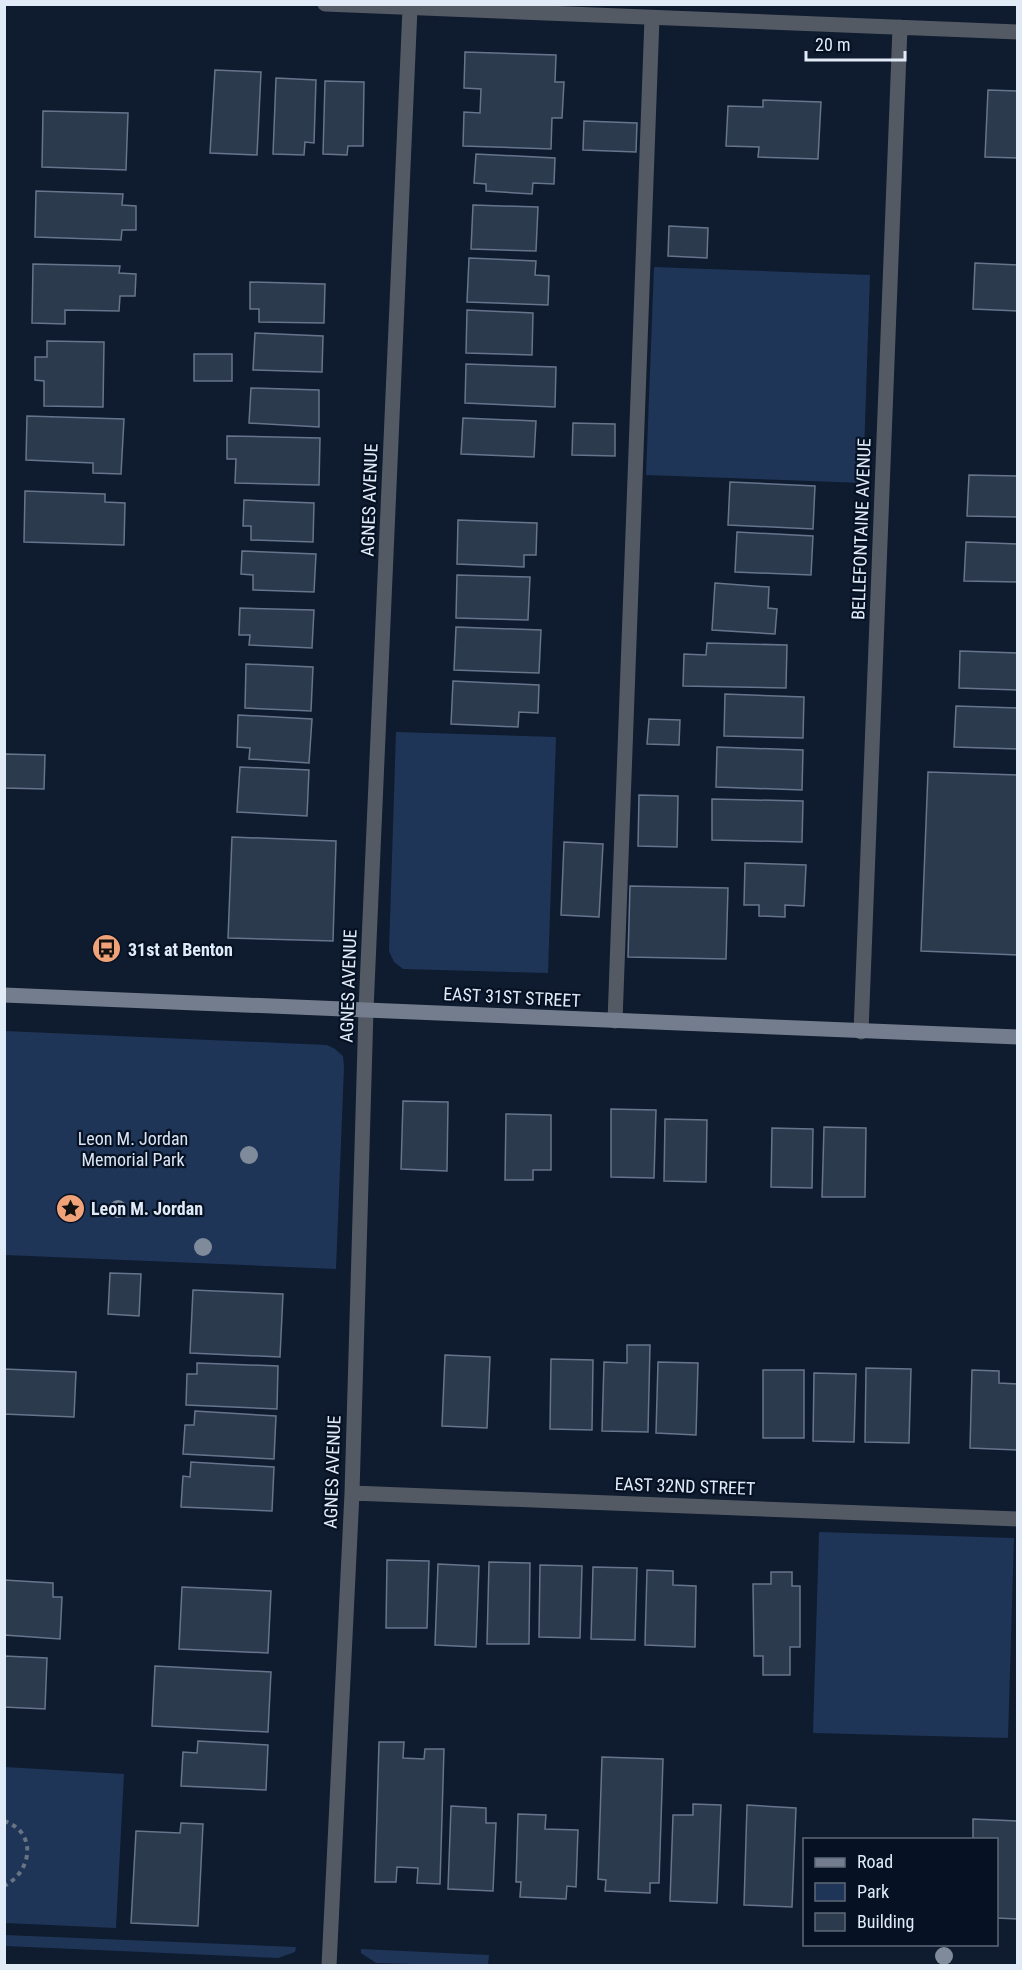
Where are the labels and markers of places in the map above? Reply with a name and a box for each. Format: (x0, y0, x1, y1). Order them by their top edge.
bus stop icon: 31st at Benton (91, 933, 123, 965)
place label: 31st at Benton (128, 939, 233, 960)
place icon: Leon M. Jordan (54, 1192, 86, 1224)
place label: Leon M. Jordan (91, 1198, 203, 1219)

